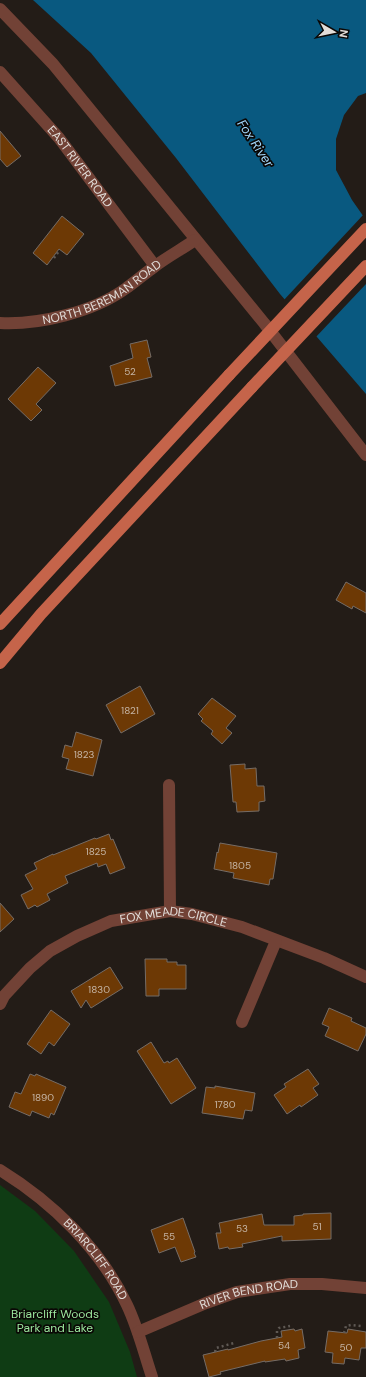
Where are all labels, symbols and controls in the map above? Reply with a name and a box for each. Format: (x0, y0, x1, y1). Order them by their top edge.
north arrow (314, 12, 354, 52)
text: N (336, 29, 351, 39)
water label: Fox River (233, 116, 278, 171)
street label: EAST RIVER ROAD (44, 122, 116, 211)
street label: NORTH BEREMAN ROAD (41, 256, 165, 328)
house number: 52 (124, 365, 136, 378)
house number: 1821 (121, 704, 139, 717)
house number: 1823 (74, 748, 94, 761)
house number: 1825 (86, 845, 106, 858)
house number: 1805 (229, 859, 251, 872)
street label: FOX MEADE CIRCLE (119, 903, 229, 931)
house number: 1830 (88, 983, 110, 996)
house number: 1890 (32, 1091, 54, 1104)
house number: 1780 (214, 1098, 236, 1111)
street label: BRIARCLIFF ROAD (60, 1215, 131, 1303)
house number: 51 (312, 1220, 322, 1233)
house number: 53 (236, 1222, 248, 1235)
house number: 55 (163, 1230, 175, 1243)
street label: RIVER BEND ROAD (197, 1276, 298, 1313)
park label: Briarcliff Woods Park and Lake (11, 1306, 99, 1336)
house number: 54 (278, 1339, 290, 1352)
house number: 50 (340, 1341, 353, 1354)

